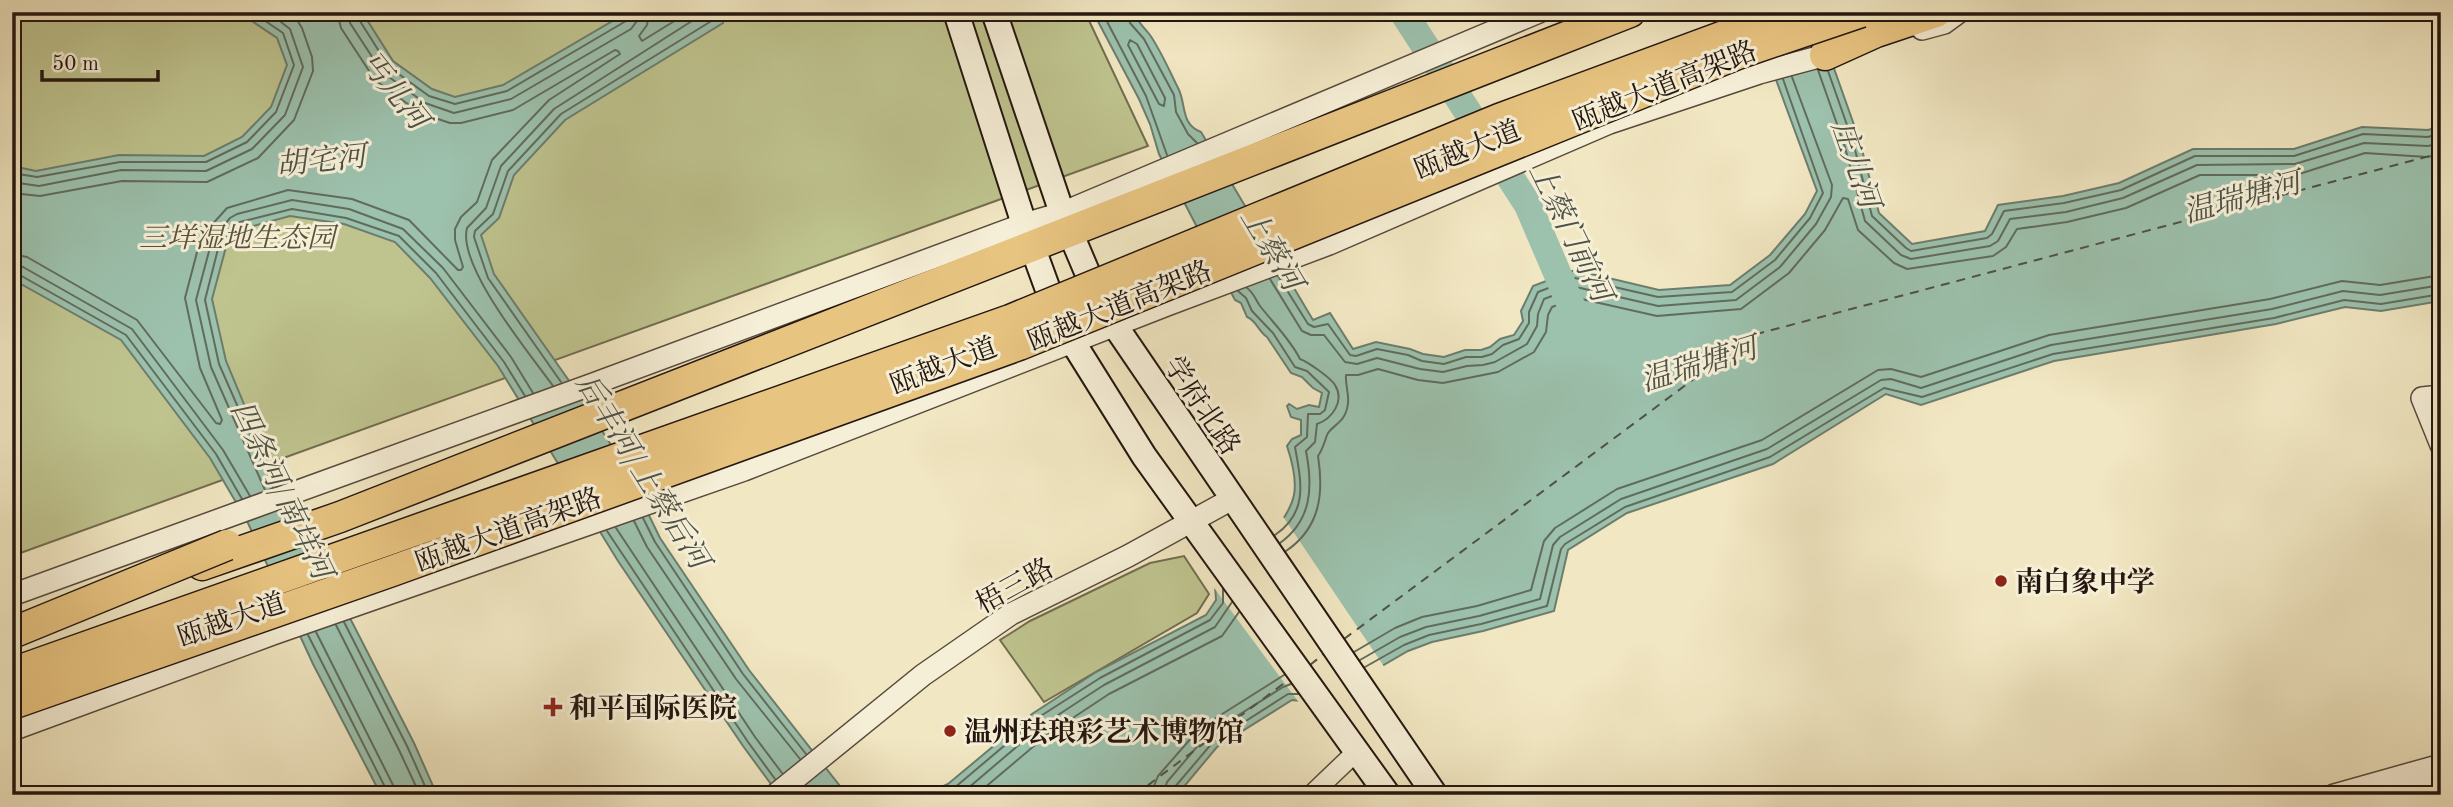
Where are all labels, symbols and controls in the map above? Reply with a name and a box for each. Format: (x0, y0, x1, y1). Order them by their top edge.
street label: 瓯越大道高架路 (1568, 35, 1761, 137)
scale bar (42, 38, 158, 82)
water label: 丐儿河 (352, 46, 437, 140)
text: 50 m (52, 54, 99, 75)
street label: 瓯越大道 (1410, 115, 1525, 186)
water label: 庄儿河 (1825, 116, 1887, 217)
water label: 胡宅河 (275, 139, 373, 182)
water label: 上蔡门前河 (1523, 158, 1620, 311)
water label: 温瑞塘河 (2180, 165, 2309, 229)
water label: 上蔡河 (1234, 202, 1311, 301)
park label: 三垟湿地生态园 (139, 223, 339, 254)
street label: 瓯越大道高架路 (1023, 255, 1216, 357)
water label: 温瑞塘河 (1637, 330, 1766, 398)
street label: 瓯越大道 (886, 332, 1001, 401)
street label: 学府北路 (1158, 351, 1246, 461)
water label: 后丰河/上蔡后河 (569, 368, 718, 579)
water label: 四条河/南垟河 (224, 396, 341, 589)
street label: 瓯越大道高架路 (411, 482, 606, 578)
street label: 梧三路 (970, 552, 1059, 620)
place label: 南白象中学 (2015, 567, 2155, 598)
marker: 南白象中学 (1993, 573, 2009, 589)
street label: 瓯越大道 (173, 588, 289, 653)
place label: 和平国际医院 (569, 693, 737, 724)
marker: 和平国际医院 (543, 697, 563, 717)
place label: 温州珐琅彩艺术博物馆 (964, 716, 1244, 748)
marker: 温州珐琅彩艺术博物馆 (942, 723, 958, 739)

